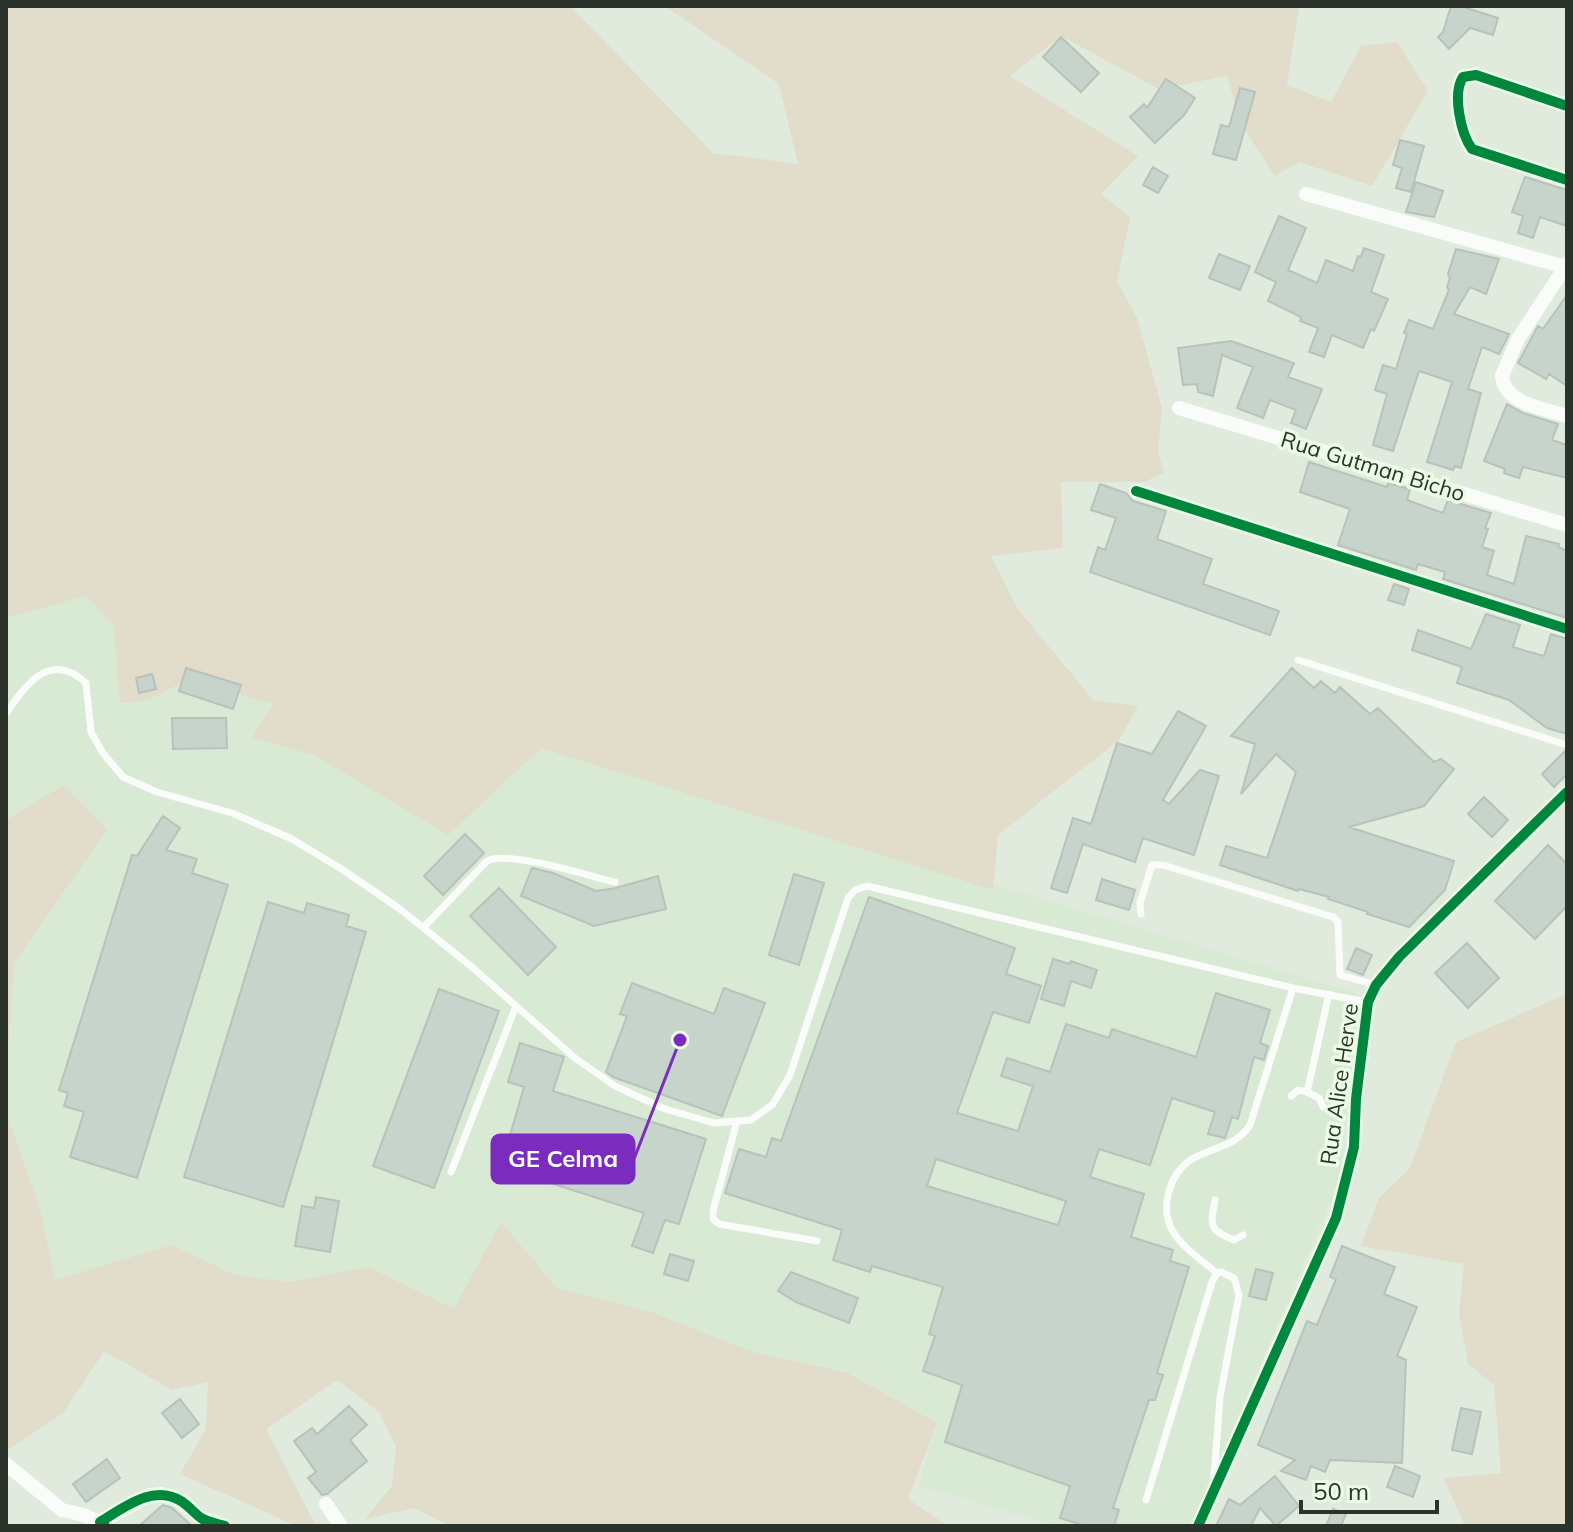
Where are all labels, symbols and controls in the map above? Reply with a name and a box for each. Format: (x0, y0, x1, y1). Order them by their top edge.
street label: Rua Gutman Bicho (1278, 425, 1468, 507)
street label: Rua Alice Herve (1314, 1001, 1364, 1167)
callout: GE Celma (492, 1135, 634, 1183)
text: GE Celma (508, 1143, 618, 1173)
scale bar (1301, 1464, 1437, 1514)
text: 50 m (1313, 1476, 1369, 1506)

